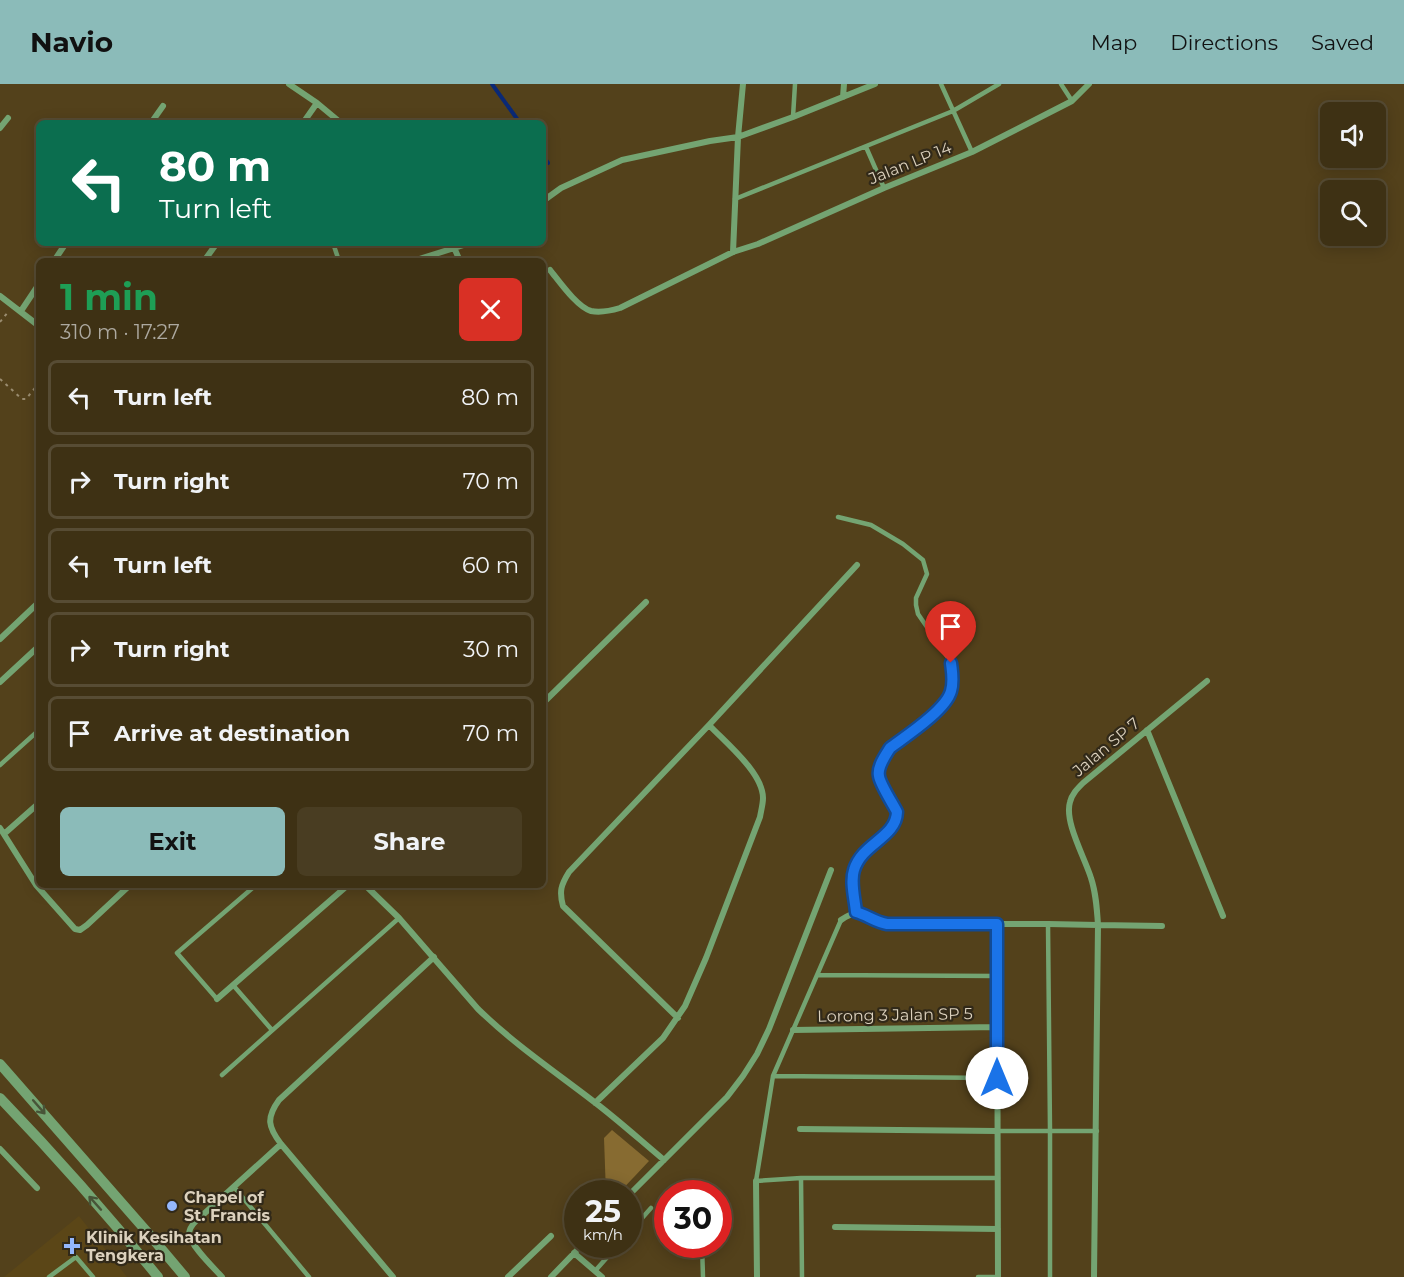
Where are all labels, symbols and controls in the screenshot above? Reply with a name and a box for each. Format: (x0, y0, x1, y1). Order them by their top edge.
text: Navio (30, 25, 113, 59)
text: Map (1091, 30, 1137, 55)
text: Directions (1170, 30, 1278, 55)
text: Saved (1311, 30, 1374, 55)
map controls (1320, 102, 1386, 246)
button: sound (1320, 102, 1386, 168)
street label: Jalan LP 14 (865, 138, 955, 189)
text: 80 m (159, 140, 271, 192)
icon: left (60, 144, 138, 222)
button: search (1320, 180, 1386, 246)
text: Turn left (159, 192, 272, 225)
text: 1 min (60, 275, 158, 319)
button: close (459, 278, 522, 341)
text: 310 m · 17:27 (60, 320, 180, 344)
icon: left (63, 381, 96, 414)
text: Turn left (114, 384, 212, 411)
text: 80 m (461, 384, 519, 411)
icon: right (63, 465, 96, 498)
text: Turn right (114, 468, 229, 495)
text: 70 m (463, 468, 519, 495)
icon: left (63, 549, 96, 582)
text: Turn left (114, 552, 212, 579)
text: 60 m (462, 552, 519, 579)
pin (925, 601, 976, 663)
icon: arrive (934, 610, 967, 643)
icon: right (63, 633, 96, 666)
text: Turn right (114, 636, 229, 663)
text: 30 m (463, 636, 519, 663)
street label: Jalan SP 7 (1068, 714, 1143, 781)
icon: arrive (63, 717, 96, 750)
text: Arrive at destination (114, 720, 350, 747)
text: 70 m (463, 720, 519, 747)
button: Exit (60, 807, 285, 876)
button: Share (297, 807, 522, 876)
street label: Lorong 3 Jalan SP 5 (817, 1004, 973, 1026)
position arrow (965, 1046, 1029, 1110)
one-way arrow (32, 1099, 46, 1114)
speed limit sign: 30 (654, 1180, 732, 1258)
place label: Chapel of St. Francis (184, 1188, 271, 1225)
text: 25 (585, 1193, 621, 1230)
one-way arrow (88, 1196, 102, 1211)
marker: Chapel of St. Francis (165, 1199, 179, 1213)
text: km/h (583, 1225, 623, 1244)
place label: Klinik Kesihatan Tengkera (86, 1228, 222, 1265)
marker: Klinik Kesihatan Tengkera (63, 1237, 81, 1255)

